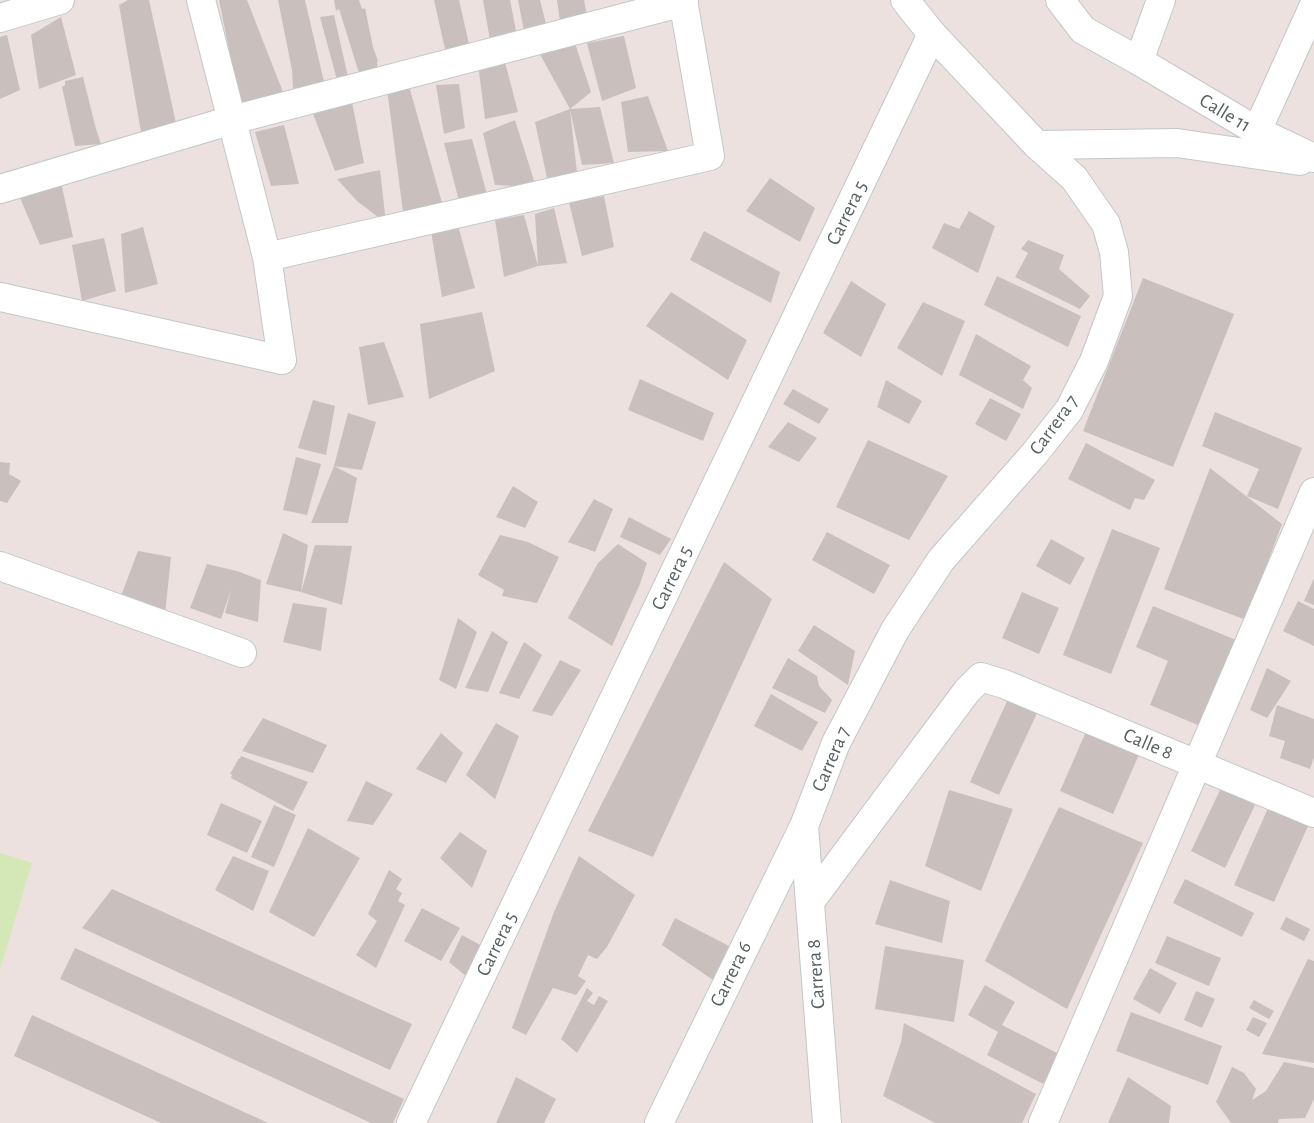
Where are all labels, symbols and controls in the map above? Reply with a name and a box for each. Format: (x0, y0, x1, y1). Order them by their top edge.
street label: Calle 11 (1196, 90, 1254, 136)
street label: Carrera 5 (823, 178, 871, 248)
street label: Carrera 7 (1026, 391, 1082, 459)
street label: Carrera 5 (648, 543, 696, 613)
street label: Carrera 7 (808, 723, 854, 795)
street label: Calle 8 (1120, 725, 1176, 763)
street label: Carrera 5 (473, 909, 521, 979)
street label: Carrera 6 (707, 938, 755, 1010)
street label: Carrera 8 (804, 938, 828, 1010)

